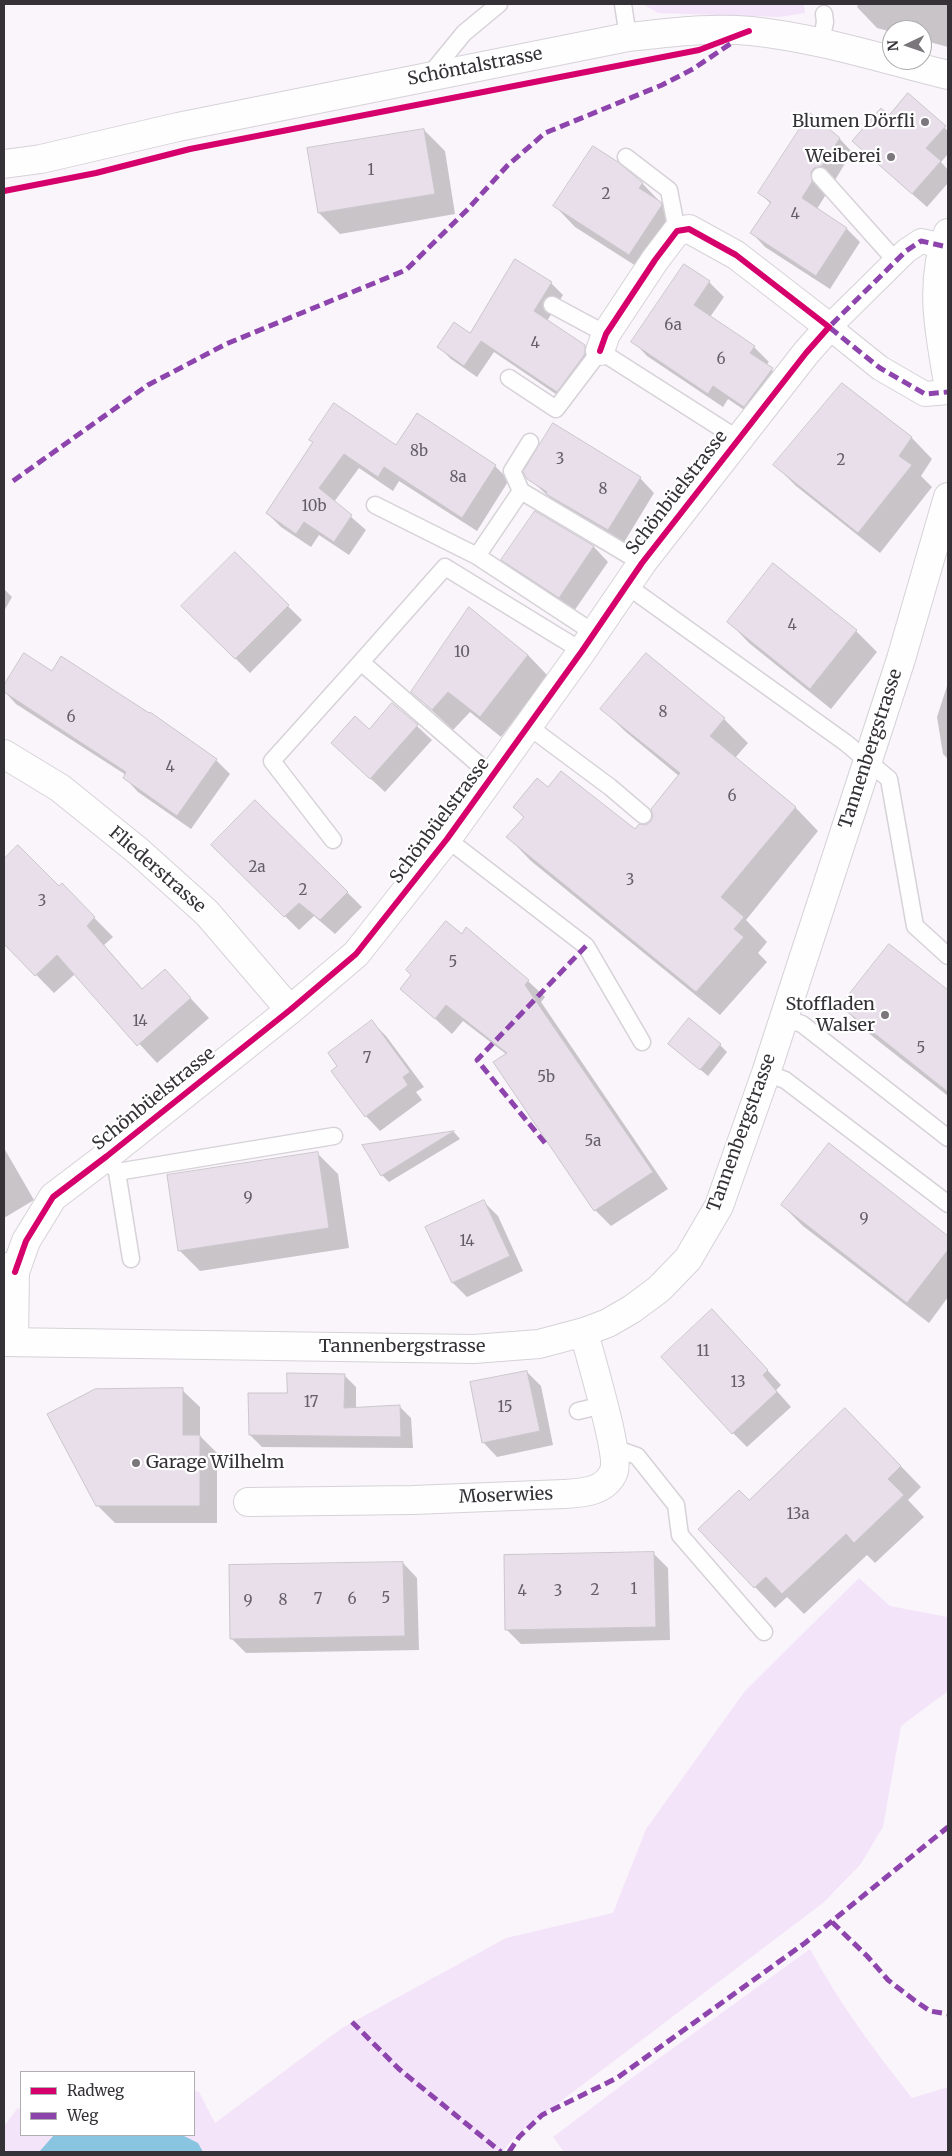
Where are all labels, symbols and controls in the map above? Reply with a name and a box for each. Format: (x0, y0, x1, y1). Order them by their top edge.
north arrow (882, 20, 932, 70)
text: N (884, 40, 902, 52)
street label: Schöntalstrasse (406, 43, 544, 91)
place label: Blumen Dörfli (792, 111, 915, 133)
marker: Blumen Dörfli (919, 116, 931, 128)
place label: Weiberei (805, 146, 881, 168)
marker: Weiberei (885, 151, 897, 163)
house number: 1 (368, 162, 374, 180)
house number: 2 (602, 186, 610, 204)
house number: 4 (790, 206, 800, 224)
house number: 6a (664, 317, 682, 335)
house number: 4 (530, 335, 540, 353)
house number: 6 (716, 351, 726, 369)
street label: Schönbüelstrasse (622, 427, 732, 559)
house number: 8b (410, 443, 428, 461)
house number: 3 (556, 451, 564, 469)
house number: 2 (837, 452, 845, 470)
house number: 8a (449, 469, 467, 487)
house number: 8 (599, 481, 607, 499)
house number: 10b (302, 498, 326, 516)
house number: 4 (787, 617, 797, 635)
house number: 10 (454, 644, 470, 662)
street label: Tannenbergstrasse (835, 666, 907, 832)
house number: 8 (659, 704, 667, 722)
house number: 6 (66, 709, 76, 727)
street label: Schönbüelstrasse (386, 754, 494, 888)
house number: 4 (165, 759, 175, 777)
house number: 6 (727, 788, 737, 806)
street label: Fliederstrasse (104, 822, 210, 918)
house number: 2a (248, 859, 266, 877)
house number: 3 (626, 872, 634, 890)
house number: 2 (299, 882, 307, 900)
house number: 3 (38, 893, 46, 911)
house number: 5 (449, 954, 457, 972)
place label: Stoffladen Walser (785, 994, 875, 1036)
marker: Stoffladen Walser (879, 1009, 891, 1021)
house number: 14 (132, 1013, 148, 1031)
house number: 5 (917, 1040, 925, 1058)
street label: Schönbüelstrasse (88, 1043, 220, 1155)
house number: 7 (363, 1050, 371, 1068)
street label: Tannenbergstrasse (703, 1051, 781, 1215)
house number: 5b (537, 1069, 555, 1087)
house number: 5a (585, 1133, 601, 1151)
house number: 9 (243, 1190, 253, 1208)
house number: 9 (859, 1211, 869, 1229)
house number: 14 (459, 1233, 475, 1251)
street label: Tannenbergstrasse (319, 1336, 485, 1358)
house number: 11 (696, 1343, 710, 1361)
house number: 13 (731, 1374, 745, 1392)
house number: 17 (304, 1394, 318, 1412)
house number: 15 (497, 1399, 513, 1417)
place label: Garage Wilhelm (146, 1452, 284, 1474)
marker: Garage Wilhelm (130, 1457, 142, 1469)
street label: Moserwies (458, 1484, 554, 1508)
house number: 13a (786, 1506, 810, 1524)
house number: 1 (631, 1581, 637, 1599)
house number: 2 (591, 1582, 599, 1600)
house number: 4 (517, 1583, 527, 1601)
house number: 3 (554, 1583, 562, 1601)
house number: 5 (382, 1590, 390, 1608)
house number: 7 (314, 1591, 322, 1609)
house number: 6 (347, 1591, 357, 1609)
house number: 8 (279, 1592, 287, 1610)
house number: 9 (243, 1593, 253, 1611)
legend (20, 2071, 195, 2136)
text: Radweg (67, 2081, 124, 2100)
text: Weg (67, 2106, 98, 2125)

